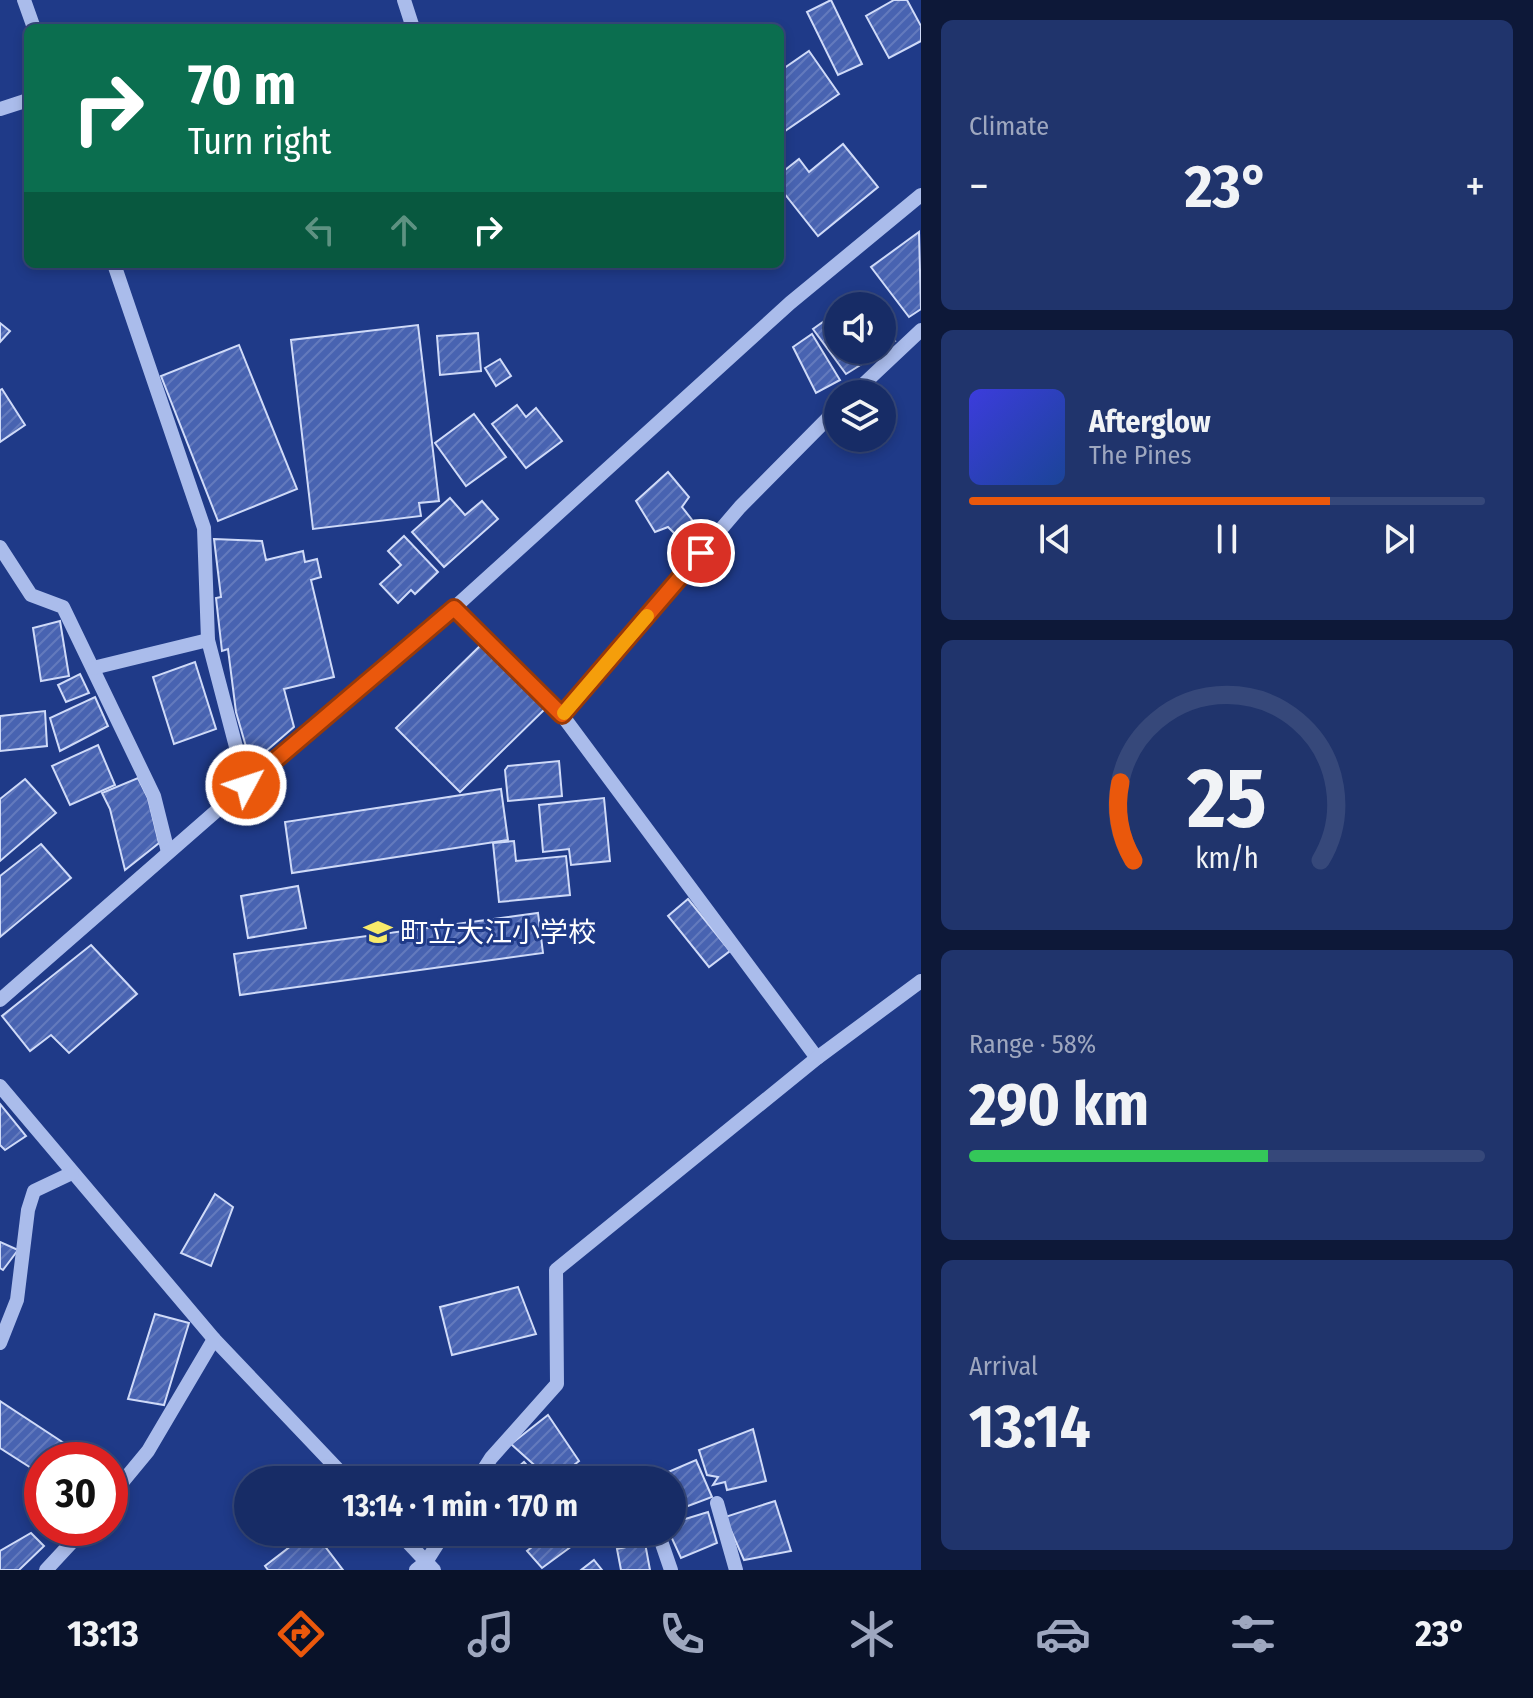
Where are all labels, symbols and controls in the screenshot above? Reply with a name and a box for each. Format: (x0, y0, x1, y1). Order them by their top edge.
text: 70 m (188, 52, 296, 119)
icon: right (56, 56, 160, 160)
text: Climate (969, 111, 1049, 142)
text: Turn right (188, 120, 331, 164)
text: 23° (1185, 151, 1269, 223)
text: − (969, 160, 989, 213)
text: + (1465, 160, 1485, 213)
icon: left (298, 208, 342, 252)
icon: ahead (382, 208, 426, 252)
icon: right (466, 208, 510, 252)
map controls (824, 292, 896, 452)
button: sound (824, 292, 896, 364)
button: layers (824, 380, 896, 452)
text: Afterglow (1089, 404, 1211, 440)
text: The Pines (1089, 440, 1192, 471)
icon: previous (1033, 517, 1077, 561)
icon: pause (1205, 517, 1249, 561)
icon: next (1377, 517, 1421, 561)
pin (667, 519, 735, 587)
icon: arrive (679, 531, 723, 575)
position arrow (204, 743, 288, 827)
text: 25 (1186, 749, 1267, 849)
text: km/h (1195, 841, 1259, 876)
place label: 町立大江小学校 (400, 916, 596, 949)
school or university icon: 町立大江小学校 (363, 917, 393, 947)
text: Range · 58% (969, 1029, 1096, 1060)
text: 290 km (969, 1069, 1149, 1141)
text: Arrival (969, 1351, 1038, 1382)
text: 13:14 (969, 1391, 1091, 1463)
speed limit sign: 30 (24, 1442, 128, 1546)
text: 13:14 · 1 min · 170 m (342, 1488, 578, 1524)
icon: directions (273, 1606, 329, 1662)
icon: music (463, 1606, 519, 1662)
icon: phone (654, 1606, 710, 1662)
icon: climate (844, 1606, 900, 1662)
icon: car (1035, 1606, 1091, 1662)
icon: filters (1225, 1606, 1281, 1662)
text: 13:13 (67, 1612, 139, 1656)
text: 23° (1415, 1612, 1466, 1656)

